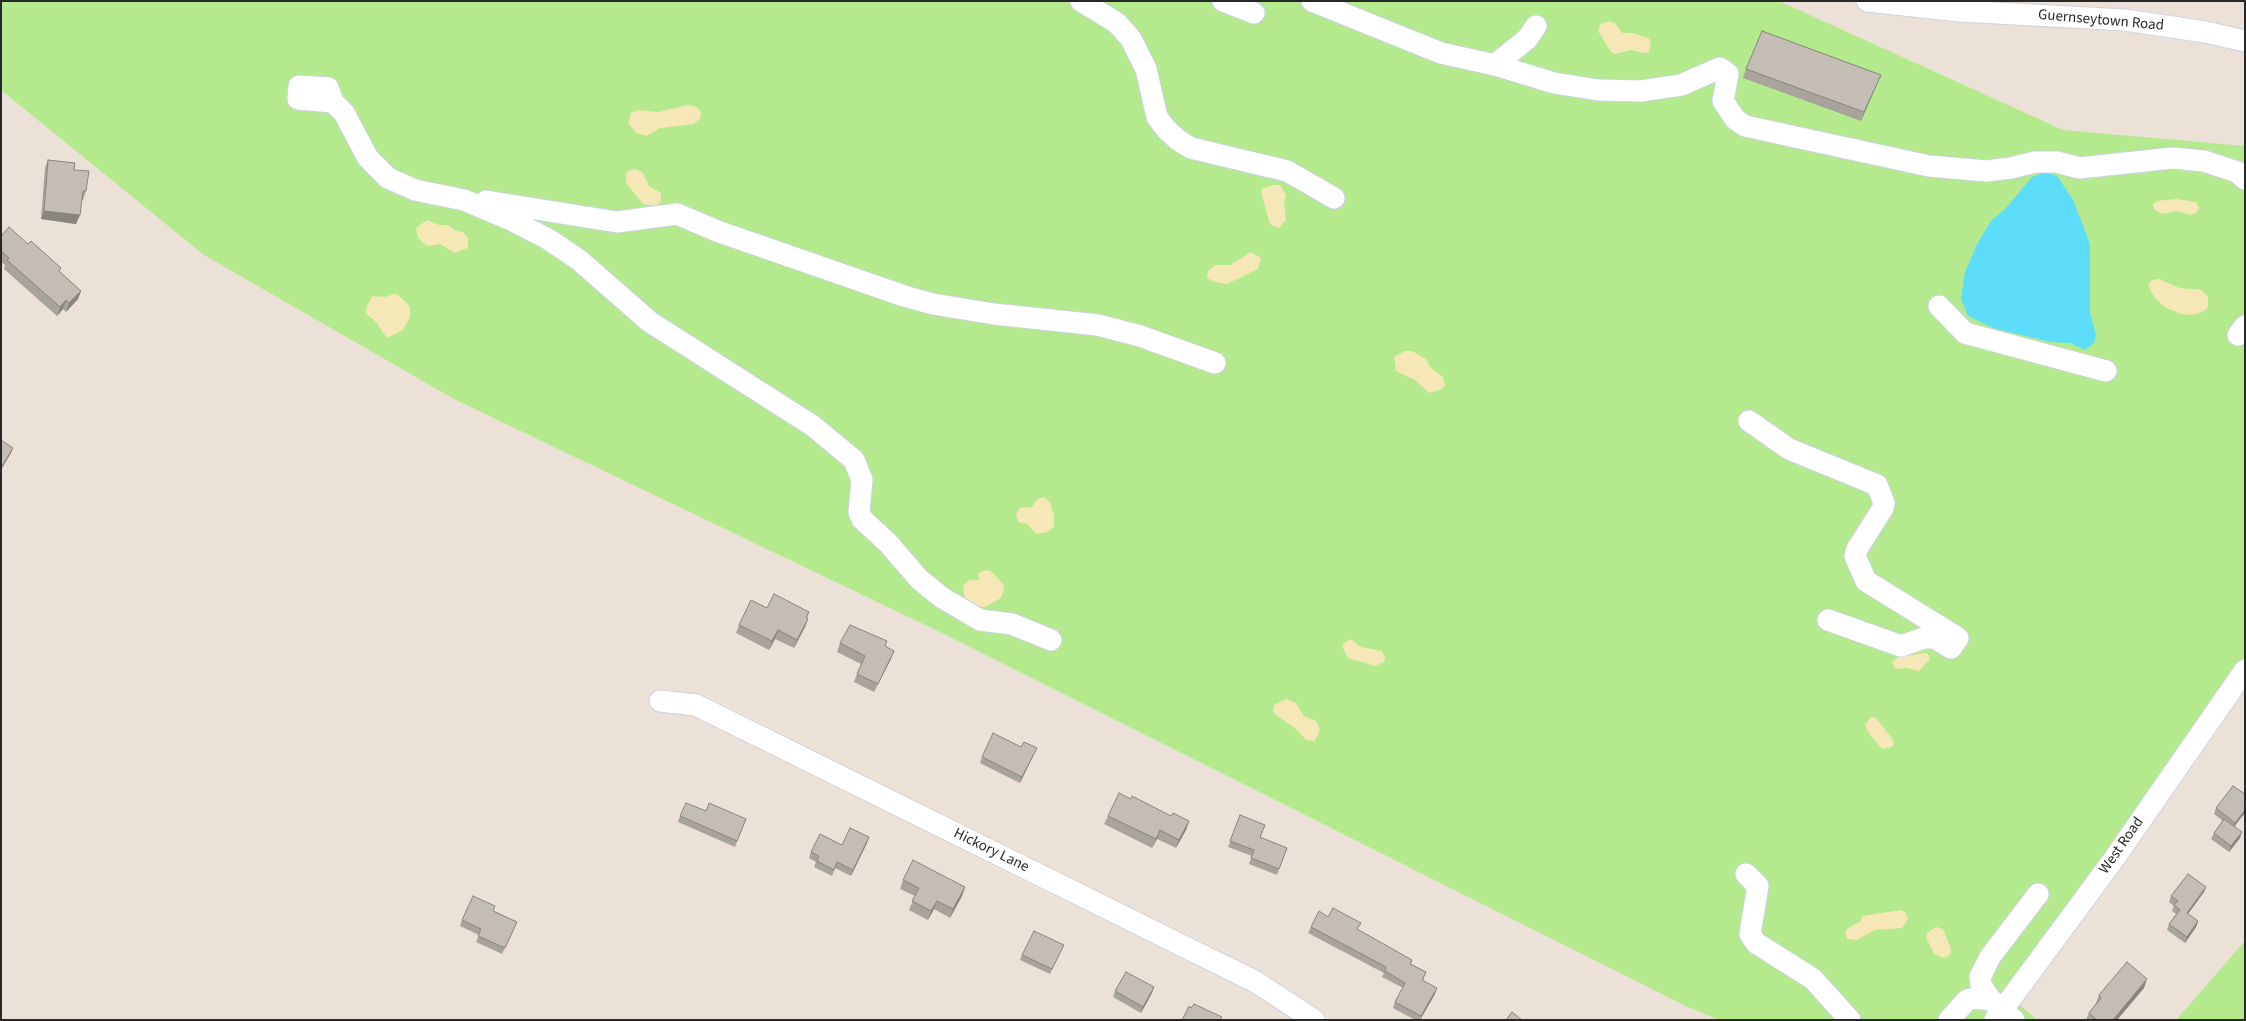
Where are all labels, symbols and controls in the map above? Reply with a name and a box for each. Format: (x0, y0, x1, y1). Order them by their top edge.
street label: Guernseytown Road (2037, 7, 2165, 35)
street label: West Road (2096, 814, 2148, 878)
street label: Hickory Lane (950, 825, 1032, 877)

